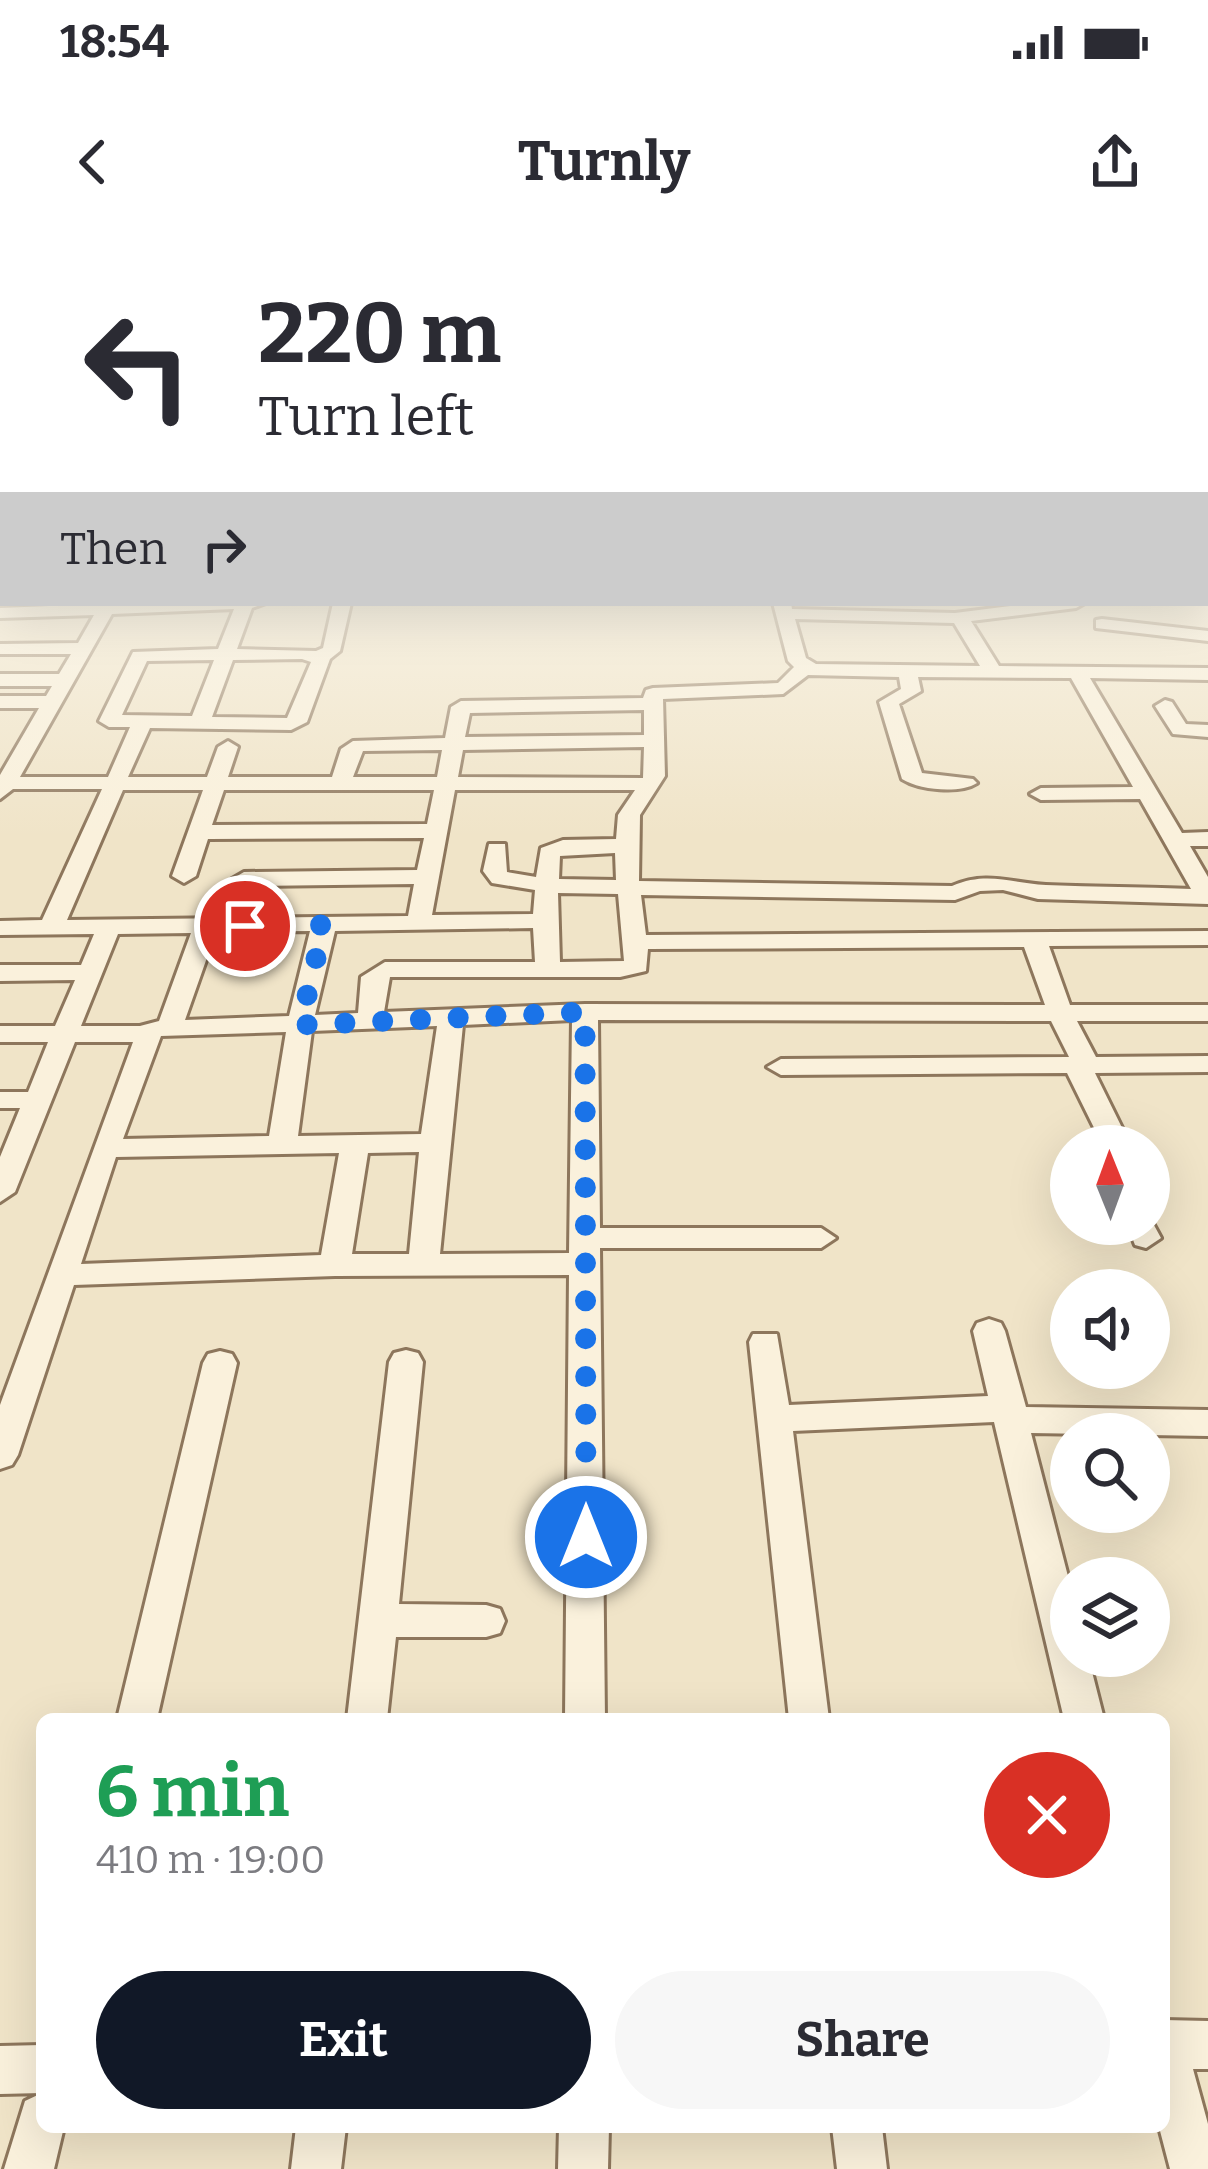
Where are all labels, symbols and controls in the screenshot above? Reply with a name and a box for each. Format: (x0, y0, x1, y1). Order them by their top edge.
text: 18:54 (60, 15, 169, 69)
icon: back (60, 129, 126, 195)
icon: share (1082, 129, 1148, 195)
text: Turnly (518, 130, 690, 194)
text: 220 m (258, 283, 501, 384)
icon: left (60, 288, 216, 444)
text: Turn left (258, 385, 474, 449)
icon: right (191, 516, 257, 582)
text: Then (60, 522, 167, 576)
pin (194, 875, 296, 977)
icon: arrive (212, 893, 278, 959)
north arrow (1050, 1125, 1170, 1245)
map controls (1050, 1125, 1170, 1677)
button: sound (1050, 1269, 1170, 1389)
button: search (1050, 1413, 1170, 1533)
position arrow (523, 1474, 649, 1600)
button: layers (1050, 1557, 1170, 1677)
text: 6 min (96, 1749, 289, 1835)
button: close (984, 1752, 1110, 1878)
text: 410 m · 19:00 (96, 1837, 325, 1883)
button: Exit (96, 1971, 591, 2109)
button: Share (615, 1971, 1110, 2109)

